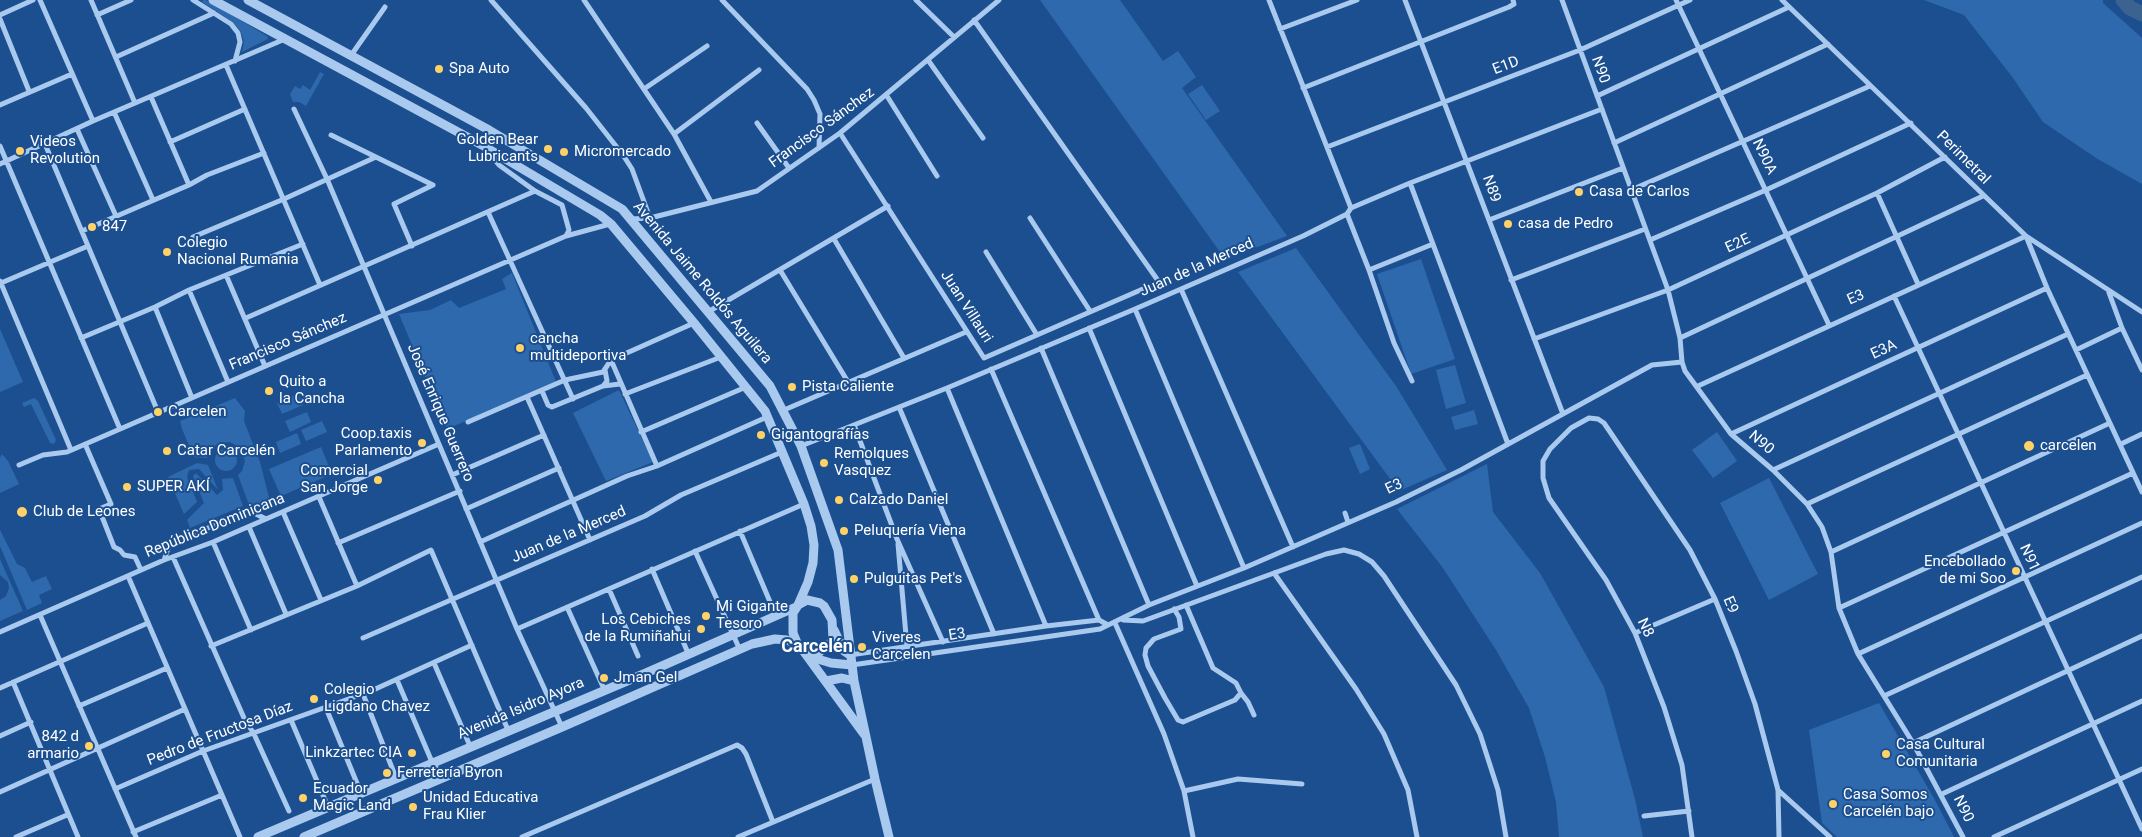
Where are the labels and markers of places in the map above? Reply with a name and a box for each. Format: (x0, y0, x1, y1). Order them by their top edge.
place label: Spa Auto (449, 60, 509, 78)
marker: Spa Auto (433, 63, 445, 75)
place label: Golden Bear Lubricants (457, 131, 538, 166)
place label: Videos Revolution (30, 133, 100, 168)
marker: Golden Bear Lubricants (542, 143, 554, 155)
place label: Micromercado (574, 143, 671, 161)
marker: Videos Revolution (14, 145, 26, 157)
marker: Micromercado (558, 146, 570, 158)
place label: Casa de Carlos (1589, 183, 1690, 201)
marker: Casa de Carlos (1573, 186, 1585, 198)
place label: casa de Pedro (1518, 215, 1613, 233)
place label: 847 (102, 218, 127, 236)
marker: casa de Pedro (1502, 218, 1514, 230)
marker: 847 (86, 221, 98, 233)
place label: Colegio Nacional Rumania (177, 234, 299, 269)
marker: Colegio Nacional Rumania (161, 246, 173, 258)
place label: cancha multideportiva (530, 330, 626, 365)
marker: cancha multideportiva (514, 342, 526, 354)
place label: Quito a la Cancha (279, 373, 345, 408)
place label: Pista Caliente (802, 378, 894, 396)
marker: Pista Caliente (786, 381, 798, 393)
marker: Quito a la Cancha (263, 385, 275, 397)
place label: Carcelen (168, 403, 227, 421)
marker: Carcelen (152, 406, 164, 418)
place label: Coop.taxis Parlamento (335, 425, 412, 460)
place label: Gigantografías (771, 426, 869, 444)
marker: Gigantografías (755, 429, 767, 441)
marker: Coop.taxis Parlamento (416, 437, 428, 449)
place label: carcelen (2040, 437, 2097, 455)
marker: carcelen (2022, 439, 2036, 453)
place label: Catar Carcelén (177, 442, 275, 460)
marker: Catar Carcelén (161, 445, 173, 457)
place label: Remolques Vasquez (834, 445, 909, 480)
marker: Remolques Vasquez (818, 457, 830, 469)
place label: Comercial San Jorge (300, 462, 368, 497)
marker: Comercial San Jorge (372, 474, 384, 486)
place label: SUPER AKÍ (137, 478, 210, 496)
marker: SUPER AKÍ (121, 481, 133, 493)
place label: Calzado Daniel (849, 491, 948, 509)
marker: Calzado Daniel (833, 494, 845, 506)
place label: Club de Leones (33, 503, 136, 521)
marker: Club de Leones (15, 505, 29, 519)
place label: Peluquería Viena (854, 522, 966, 540)
marker: Peluquería Viena (838, 525, 850, 537)
place label: Encebollado de mi Soo (1924, 553, 2006, 588)
marker: Encebollado de mi Soo (2010, 565, 2022, 577)
place label: Pulguitas Pet's (864, 570, 962, 588)
marker: Pulguitas Pet's (848, 573, 860, 585)
place label: Mi Gigante Tesoro (716, 598, 788, 633)
marker: Mi Gigante Tesoro (700, 610, 712, 622)
place label: Los Cebiches de la Rumiñahui (584, 611, 691, 646)
marker: Los Cebiches de la Rumiñahui (695, 623, 707, 635)
place label: Viveres Carcelen (872, 629, 931, 664)
marker: Viveres Carcelen (856, 641, 868, 653)
place label: Jman Gel (614, 669, 677, 687)
marker: Jman Gel (598, 672, 610, 684)
place label: Colegio Ligdano Chavez (324, 681, 430, 716)
marker: Colegio Ligdano Chavez (308, 693, 320, 705)
place label: 842 d armario (27, 728, 79, 763)
place label: Casa Cultural Comunitaria (1896, 736, 1985, 771)
marker: 842 d armario (83, 740, 95, 752)
place label: Linkzartec CIA (305, 744, 402, 762)
marker: Linkzartec CIA (406, 747, 418, 759)
marker: Casa Cultural Comunitaria (1880, 748, 1892, 760)
place label: Ferretería Byron (397, 764, 503, 782)
marker: Ferretería Byron (381, 767, 393, 779)
place label: Ecuador Magic Land (313, 780, 391, 815)
place label: Casa Somos Carcelén bajo (1843, 786, 1934, 821)
place label: Unidad Educativa Frau Klier (423, 789, 538, 824)
marker: Ecuador Magic Land (297, 792, 309, 804)
marker: Casa Somos Carcelén bajo (1827, 798, 1839, 810)
marker: Unidad Educativa Frau Klier (407, 801, 419, 813)

